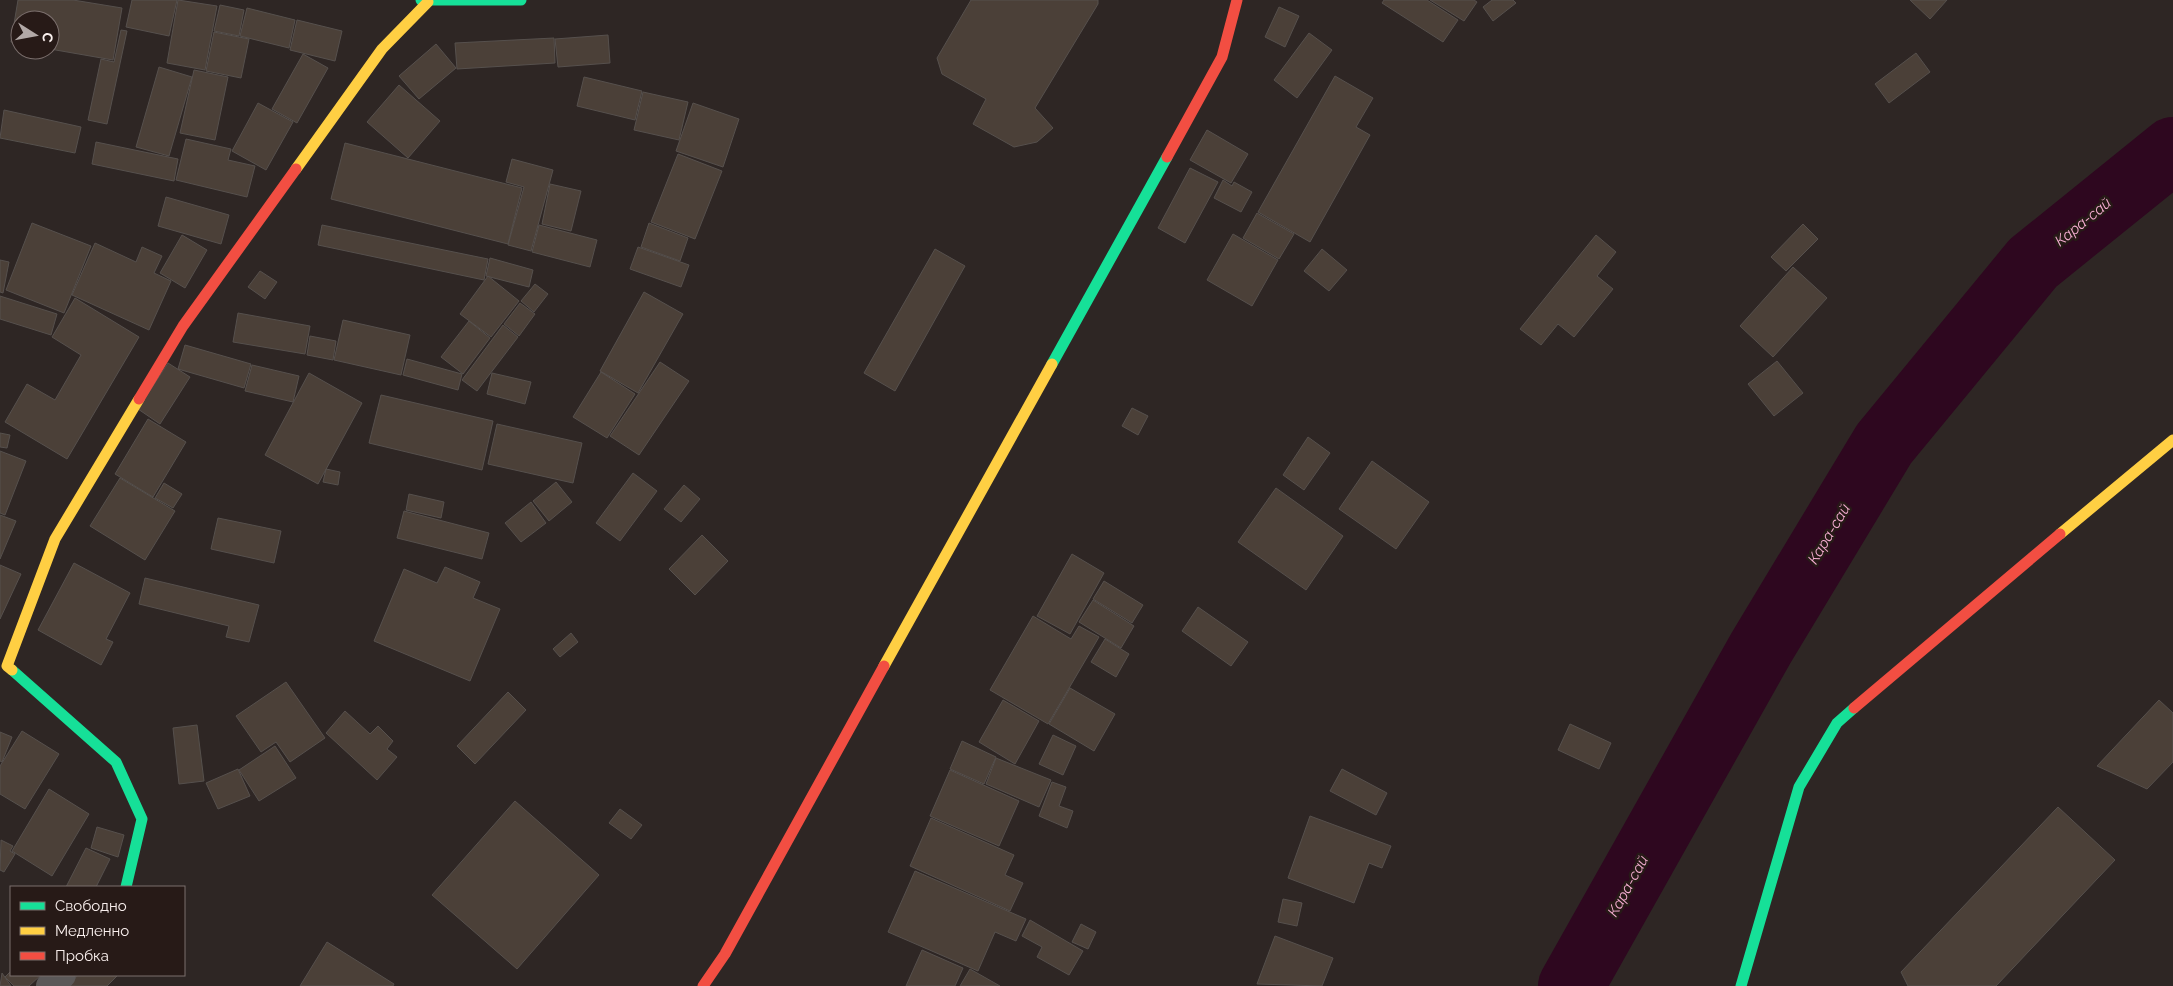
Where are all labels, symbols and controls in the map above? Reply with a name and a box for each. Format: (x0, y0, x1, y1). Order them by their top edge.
north arrow (10, 10, 60, 60)
text: С (39, 31, 57, 44)
water label: Кара-сай (2051, 194, 2115, 250)
water label: Кара-сай (1804, 500, 1854, 567)
water label: Кара-сай (1604, 852, 1652, 920)
legend (10, 886, 185, 976)
text: Свободно (55, 897, 127, 915)
text: Медленно (55, 922, 129, 940)
text: Пробка (55, 947, 109, 965)

